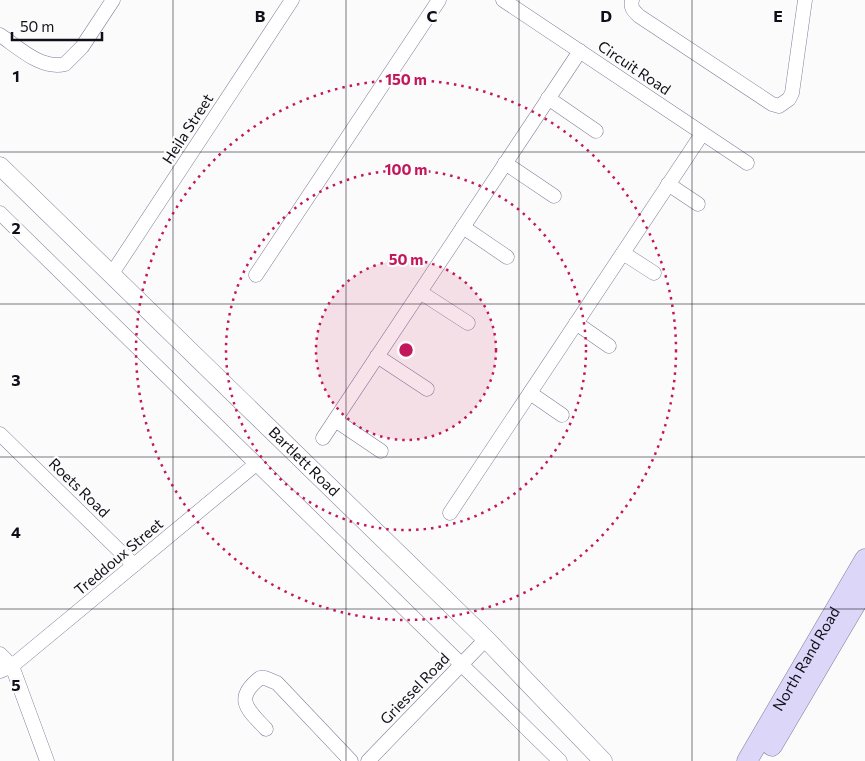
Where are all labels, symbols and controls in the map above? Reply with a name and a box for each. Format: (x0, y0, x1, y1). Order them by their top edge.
text: B (255, 6, 266, 25)
text: C (427, 6, 438, 25)
text: D (600, 6, 612, 25)
text: E (773, 6, 783, 25)
scale bar (12, 10, 102, 42)
text: 50 m (20, 17, 54, 35)
street label: Circuit Road (595, 36, 674, 98)
text: 1 (12, 66, 20, 85)
text: 150 m (385, 70, 427, 88)
street label: Heila Street (158, 90, 216, 167)
text: 100 m (385, 160, 427, 178)
text: 2 (11, 218, 21, 237)
text: 50 m (389, 250, 423, 268)
centre of rings (397, 341, 415, 359)
text: 3 (11, 370, 21, 389)
street label: Bartlett Road (265, 423, 344, 499)
street label: Roets Road (46, 454, 114, 521)
street label: Treddoux Street (70, 514, 166, 598)
text: 4 (11, 522, 21, 541)
street label: North Rand Road (768, 604, 843, 714)
street label: Griessel Road (376, 649, 453, 728)
text: 5 (11, 675, 21, 694)

